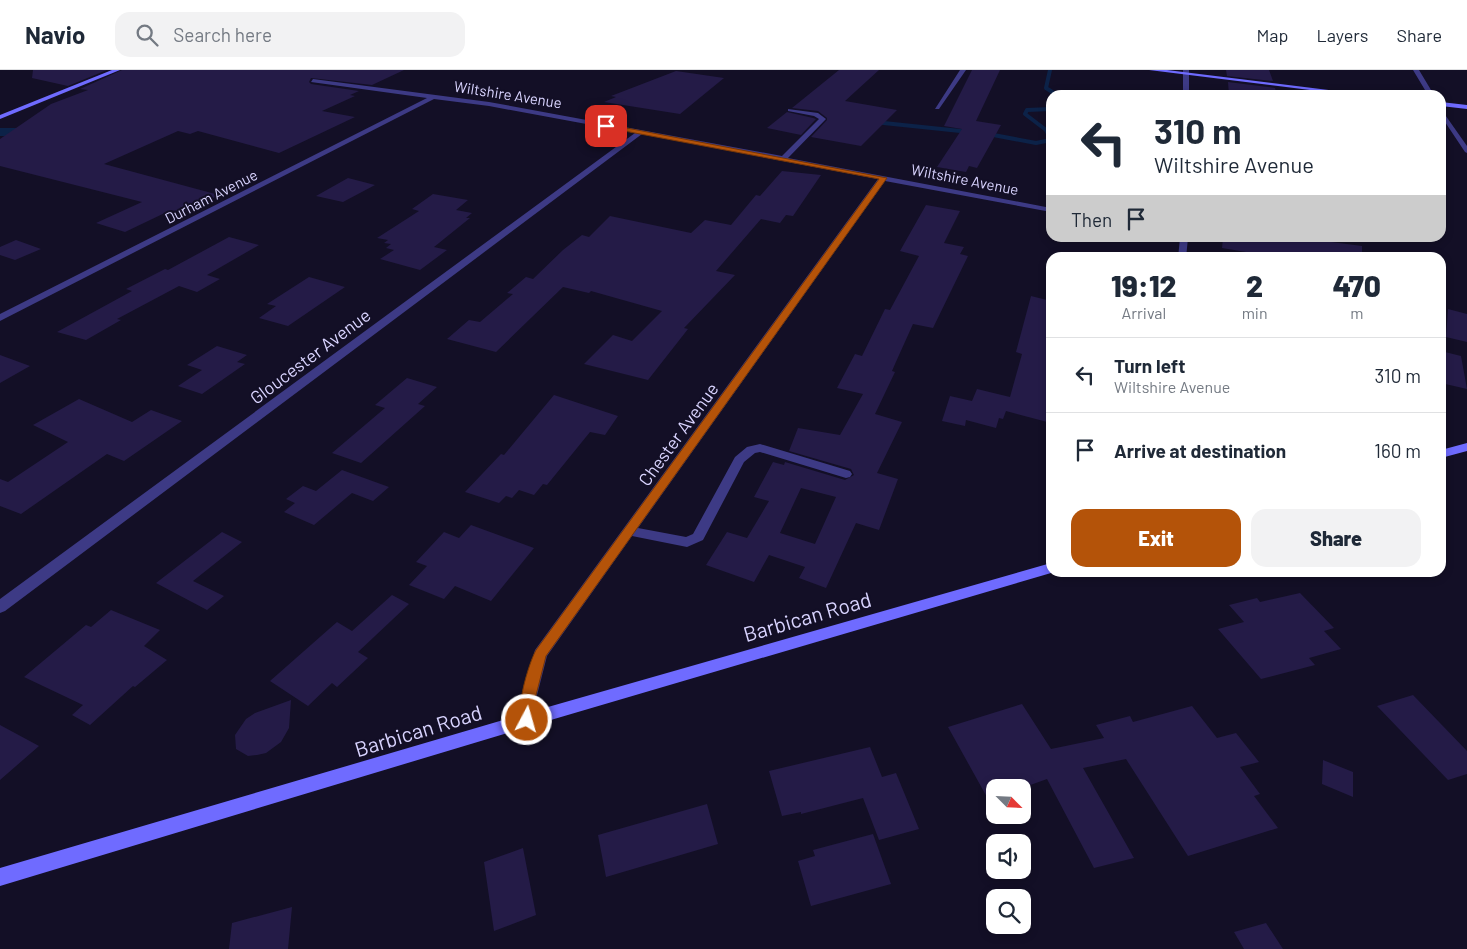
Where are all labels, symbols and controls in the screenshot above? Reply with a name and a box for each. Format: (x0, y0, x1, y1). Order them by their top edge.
search box (115, 12, 465, 57)
text: Navio (25, 20, 85, 49)
icon: search (133, 21, 161, 49)
text: Search here (173, 23, 272, 46)
text: Map (1256, 24, 1288, 46)
text: Layers (1316, 24, 1369, 46)
text: Share (1397, 24, 1442, 46)
street label: Wiltshire Avenue (453, 77, 563, 111)
pin (585, 105, 627, 147)
text: 310 m (1154, 109, 1241, 151)
icon: left (1071, 110, 1136, 175)
icon: arrive (592, 112, 620, 140)
text: Wiltshire Avenue (1154, 151, 1314, 177)
street label: Wiltshire Avenue (910, 160, 1020, 198)
street label: Durham Avenue (162, 165, 260, 227)
icon: arrive (1122, 205, 1150, 233)
text: Then (1071, 208, 1112, 231)
text: 19:12 (1111, 267, 1177, 303)
text: 2 (1246, 267, 1263, 303)
text: 470 (1333, 267, 1381, 303)
text: Arrival (1121, 303, 1166, 322)
text: min (1242, 303, 1268, 322)
text: m (1350, 303, 1363, 322)
street label: Gloucester Avenue (245, 304, 375, 408)
text: Turn left (1114, 354, 1185, 377)
icon: left (1071, 361, 1099, 389)
text: 310 m (1374, 364, 1421, 387)
text: Wiltshire Avenue (1114, 377, 1230, 396)
street label: Chester Avenue (633, 378, 723, 490)
icon: arrive (1071, 436, 1099, 464)
text: Arrive at destination (1114, 439, 1286, 462)
text: 160 m (1374, 439, 1421, 462)
button: Exit (1071, 509, 1241, 567)
button: Share (1251, 509, 1421, 567)
street label: Barbican Road (740, 586, 874, 646)
position arrow (500, 693, 552, 745)
street label: Barbican Road (351, 699, 485, 761)
north arrow (986, 779, 1031, 824)
map controls (986, 779, 1031, 934)
button: sound (986, 834, 1031, 879)
button: search (986, 889, 1031, 934)

